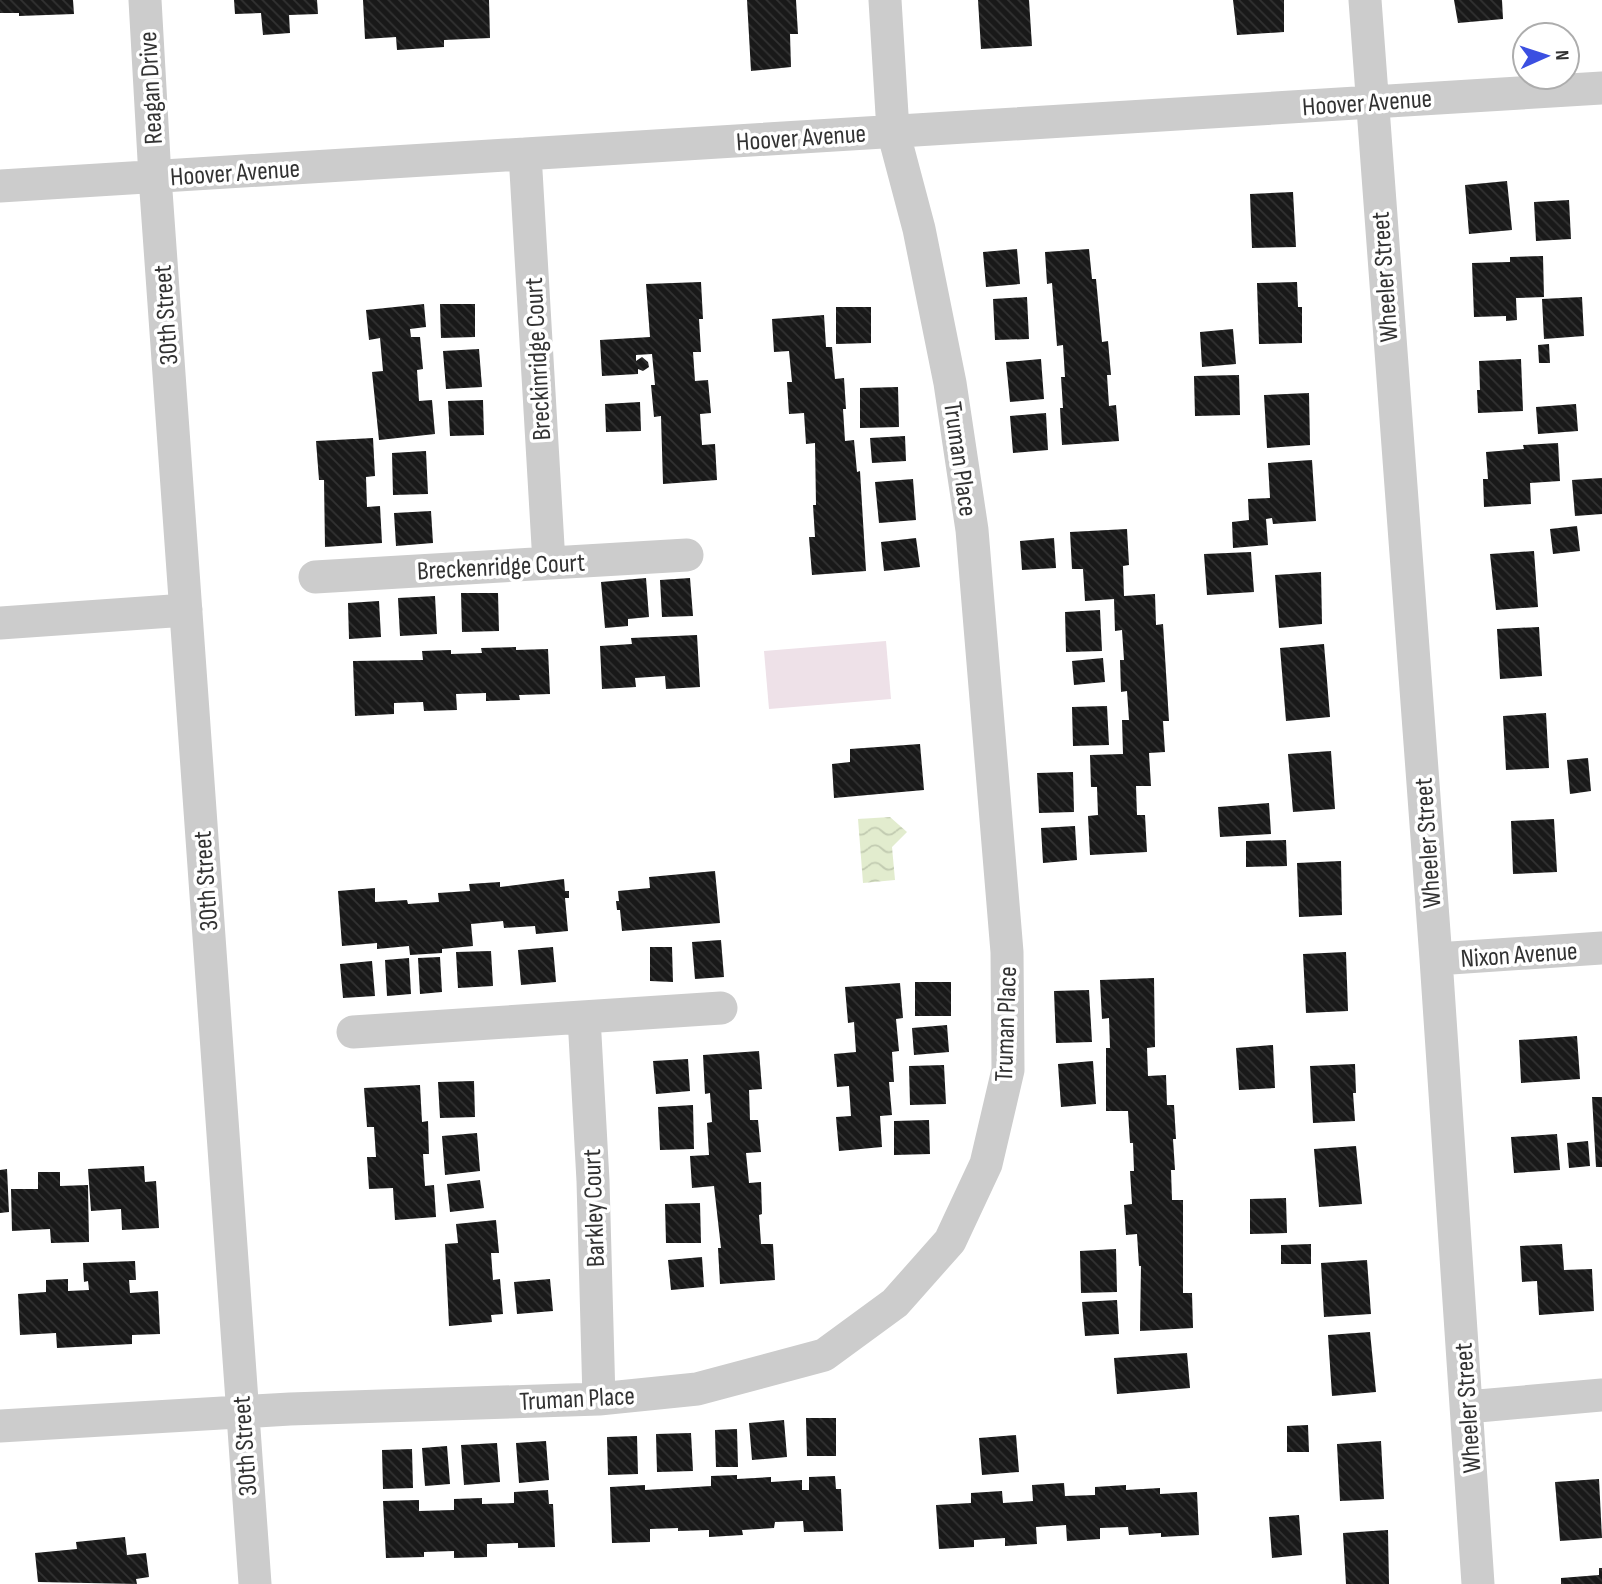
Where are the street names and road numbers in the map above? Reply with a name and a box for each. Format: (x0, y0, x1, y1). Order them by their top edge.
street label: Reagan Drive (133, 31, 170, 145)
street label: Hoover Avenue (1301, 83, 1433, 123)
street label: Hoover Avenue (735, 118, 867, 158)
street label: Hoover Avenue (169, 153, 301, 193)
street label: Wheeler Street (1365, 211, 1406, 343)
street label: 30th Street (148, 264, 185, 366)
street label: Breckinridge Court (519, 277, 558, 441)
street label: Truman Place (936, 400, 983, 519)
street label: Breckenridge Court (416, 548, 586, 587)
street label: Wheeler Street (1408, 777, 1449, 909)
street label: 30th Street (188, 830, 225, 932)
street label: Nixon Avenue (1460, 936, 1579, 975)
street label: Truman Place (989, 966, 1024, 1082)
street label: Barkley Court (577, 1148, 612, 1267)
street label: Wheeler Street (1448, 1342, 1489, 1474)
street label: Truman Place (519, 1381, 636, 1418)
street label: 30th Street (227, 1395, 264, 1497)

